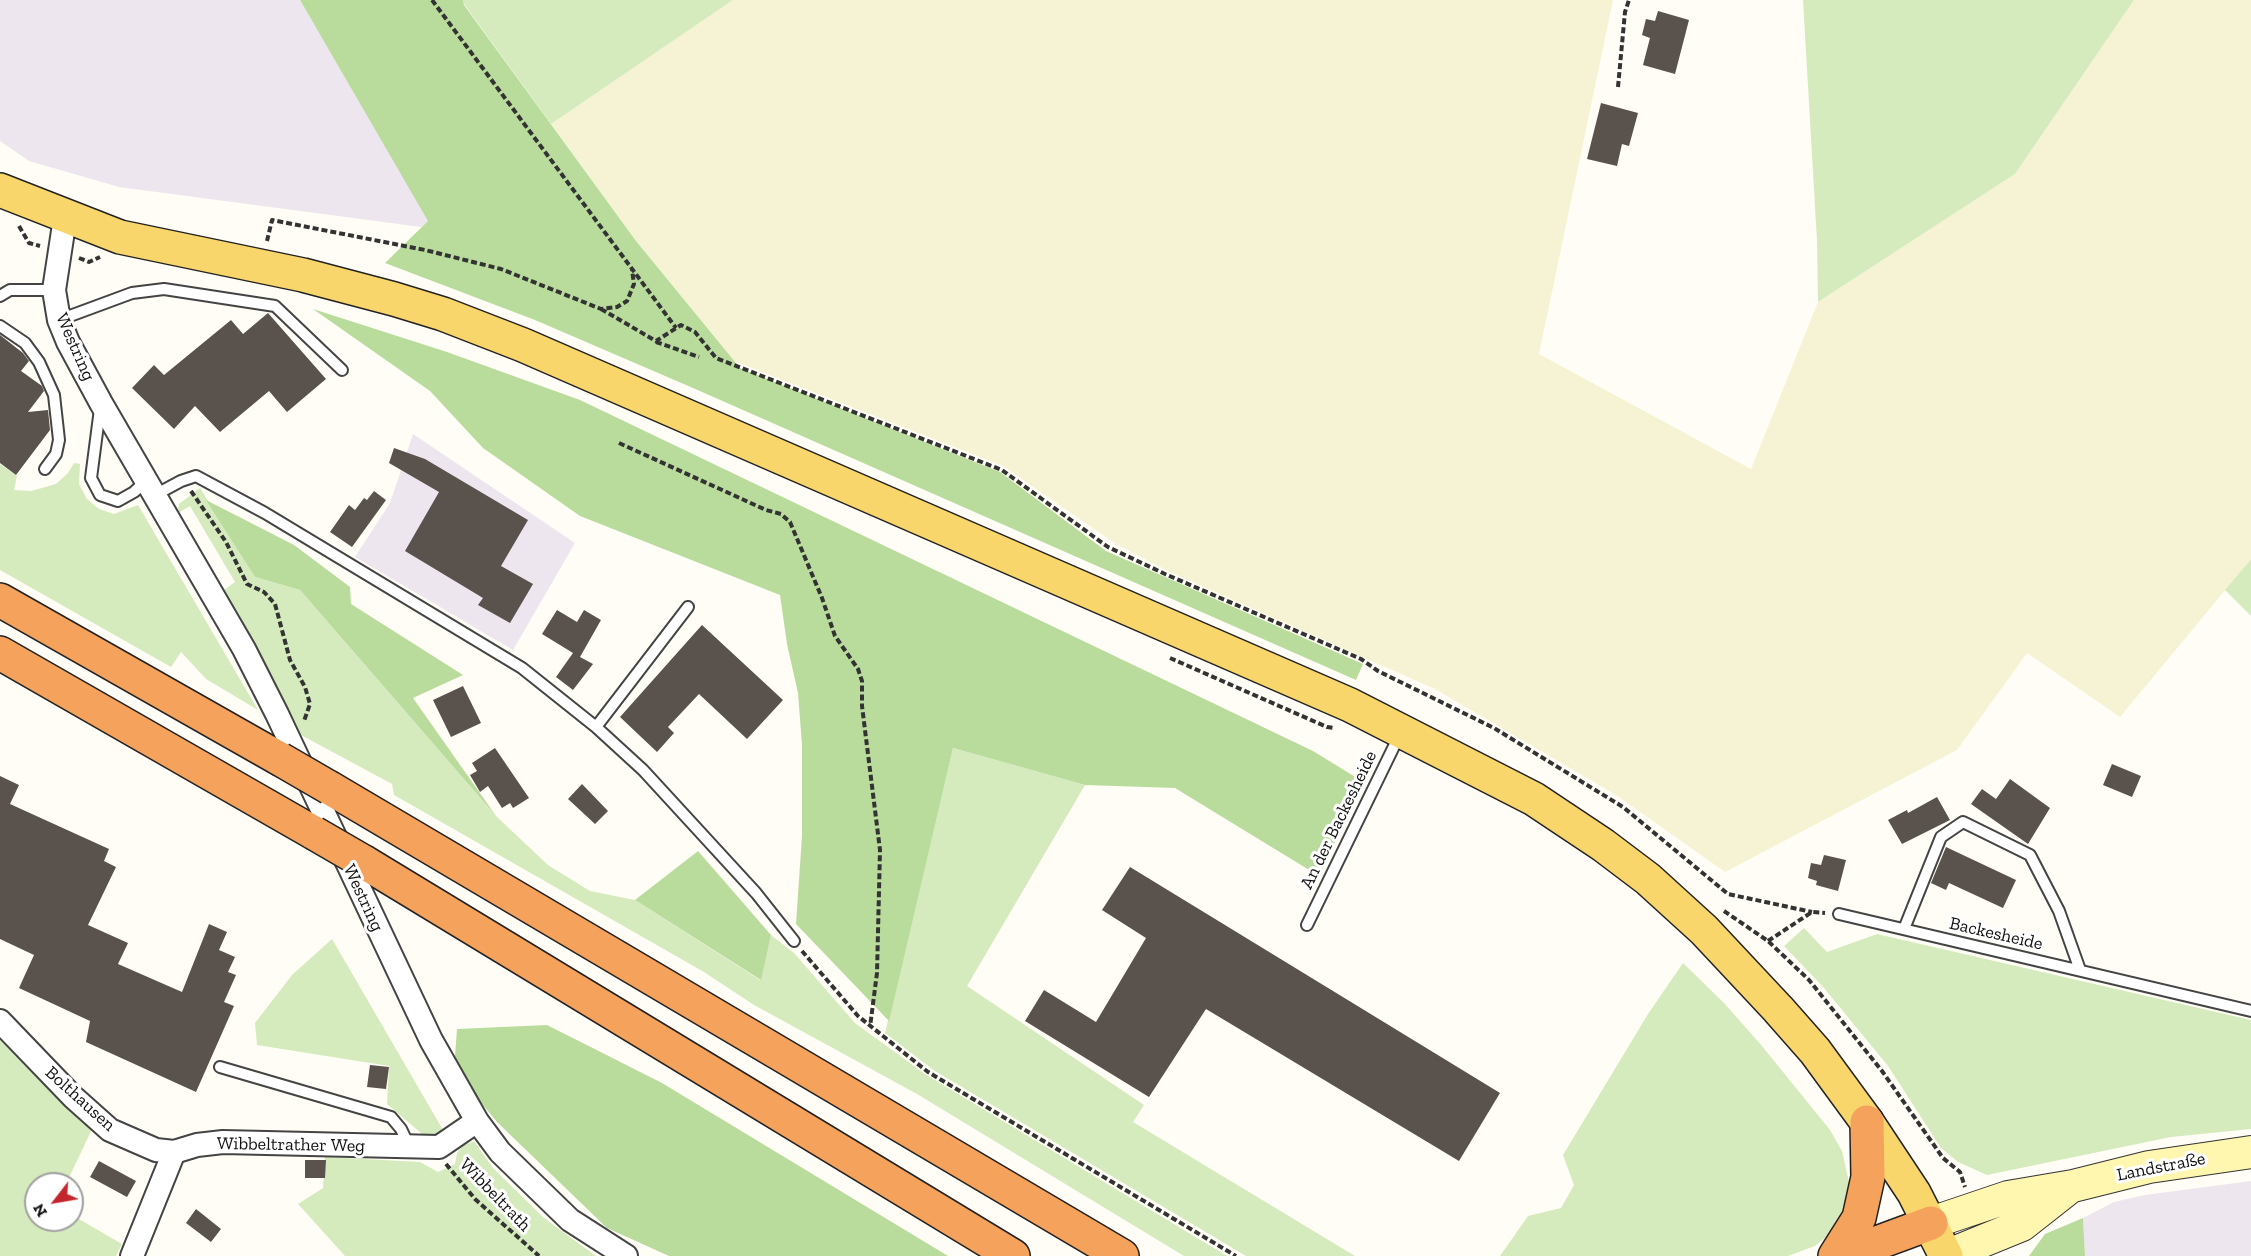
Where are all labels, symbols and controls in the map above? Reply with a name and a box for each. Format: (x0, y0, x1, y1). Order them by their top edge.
street label: Westring (51, 310, 99, 384)
street label: An der Backesheide (1296, 747, 1382, 893)
street label: Westring (338, 861, 388, 935)
street label: Backesheide (1947, 913, 2045, 955)
street label: Bolthausen (40, 1062, 120, 1136)
street label: Wibbeltrather Weg (217, 1133, 365, 1157)
street label: Landstraße (2115, 1148, 2207, 1186)
street label: Wibbeltrath (455, 1154, 535, 1236)
north arrow (24, 1172, 84, 1232)
text: N (29, 1200, 51, 1221)

